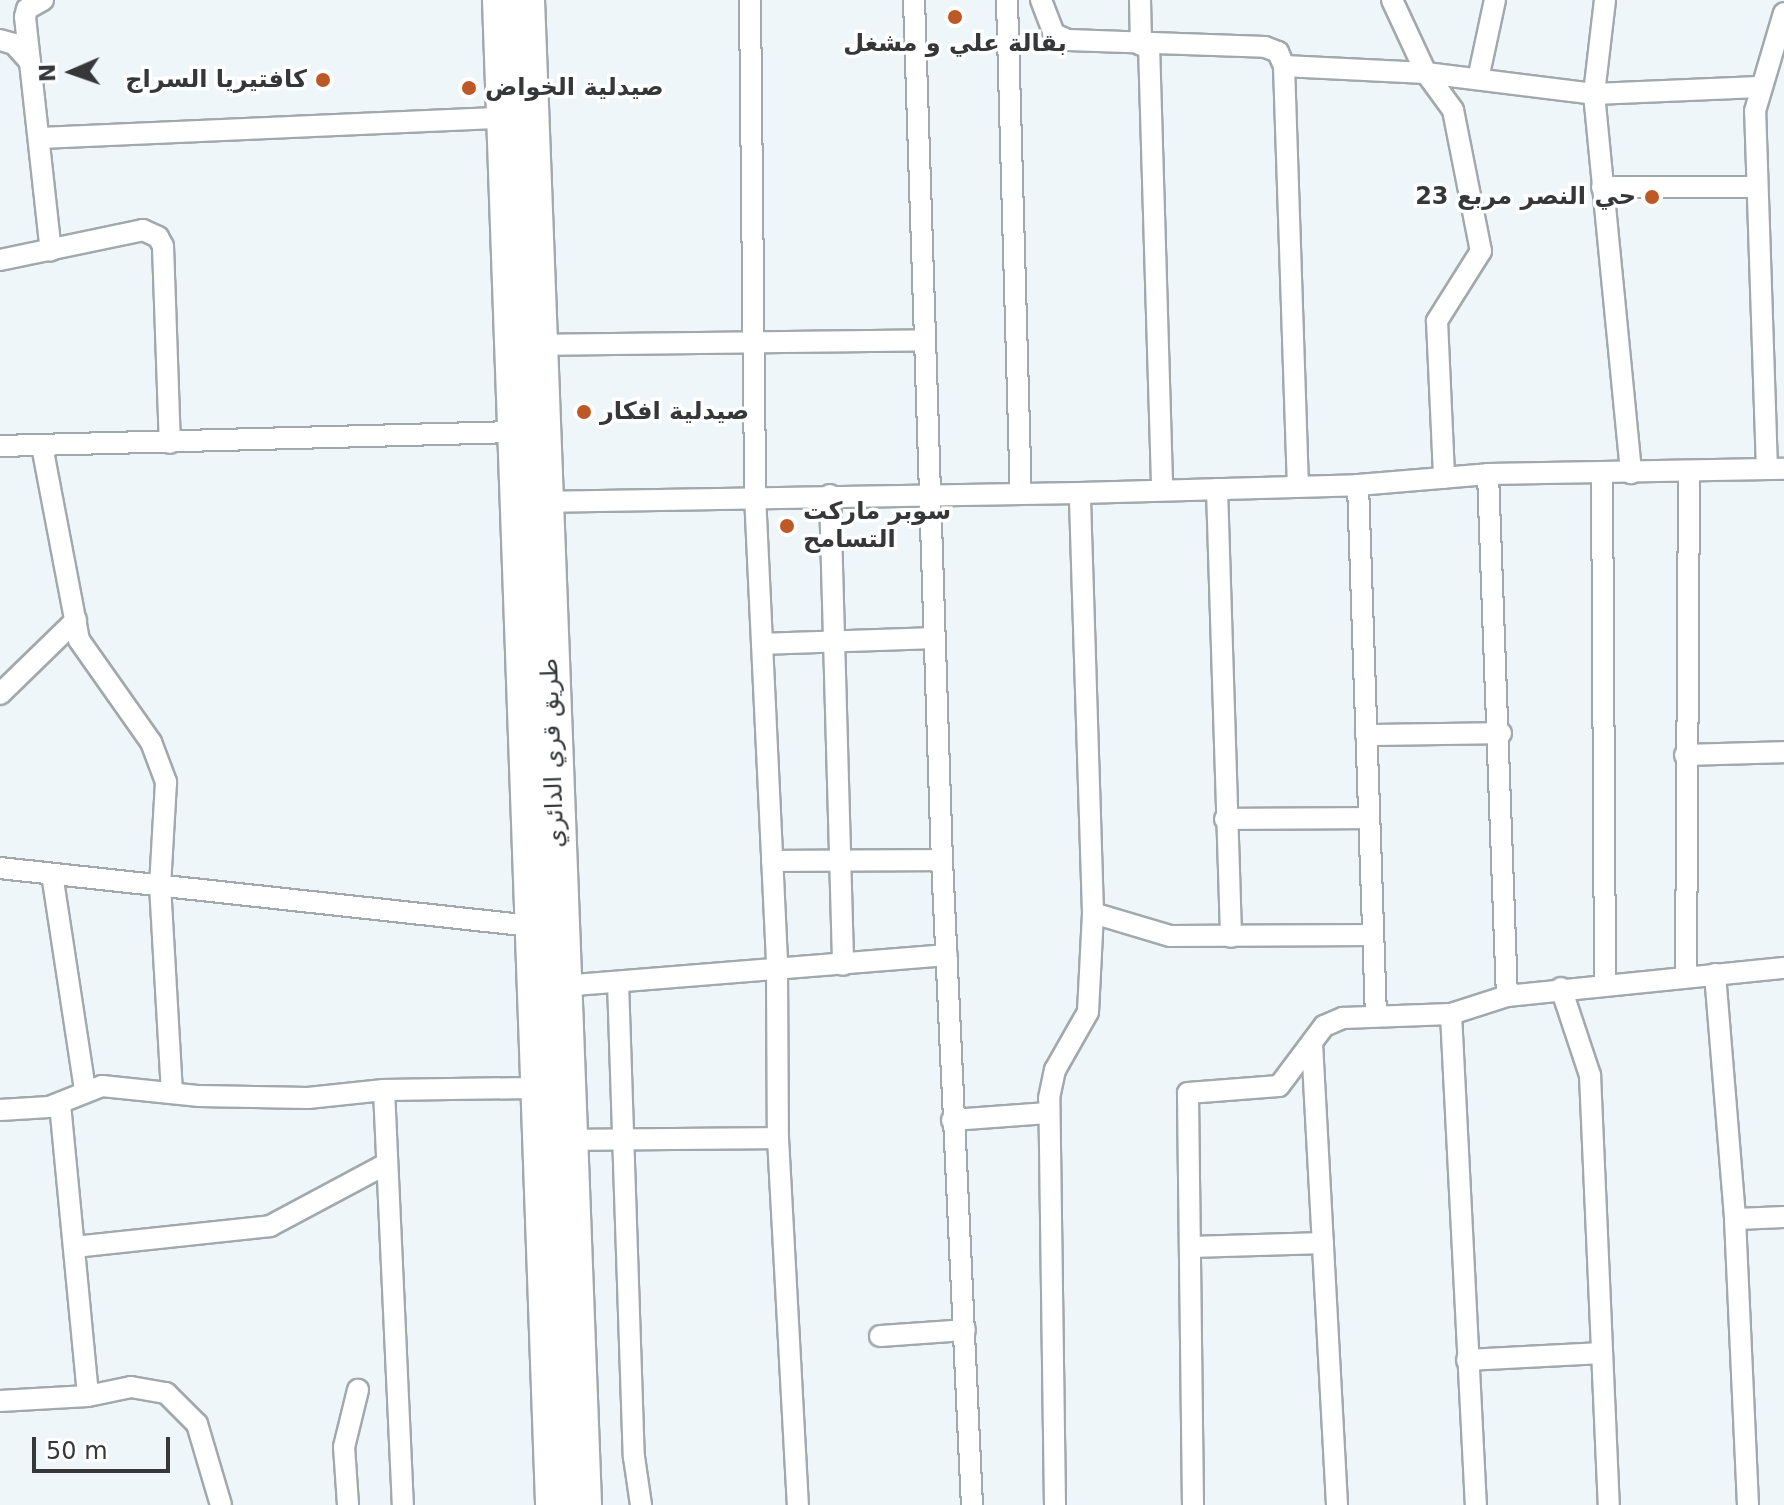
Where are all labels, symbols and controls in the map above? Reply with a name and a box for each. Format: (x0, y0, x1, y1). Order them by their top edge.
marker: بقالة علي و مشغل (946, 8, 964, 26)
place label: بقالة علي و مشغل (843, 30, 1067, 58)
north arrow (32, 32, 112, 112)
text: N (35, 63, 60, 83)
place label: كافتيريا السراج (125, 66, 307, 94)
marker: كافتيريا السراج (314, 71, 332, 89)
place label: صيدلية الخواض (485, 74, 664, 102)
marker: صيدلية الخواض (460, 79, 478, 97)
place label: حي النصر مربع 23 (1415, 183, 1636, 211)
marker: حي النصر مربع 23 (1643, 188, 1661, 206)
place label: صيدلية افكار (600, 398, 749, 426)
marker: صيدلية افكار (575, 403, 593, 421)
place label: سوبر ماركت التسامح (803, 498, 951, 554)
marker: سوبر ماركت التسامح (778, 517, 796, 535)
street label: طريق قري الدائري (535, 658, 571, 848)
scale bar (36, 1421, 174, 1471)
text: 50 m (46, 1437, 108, 1465)

